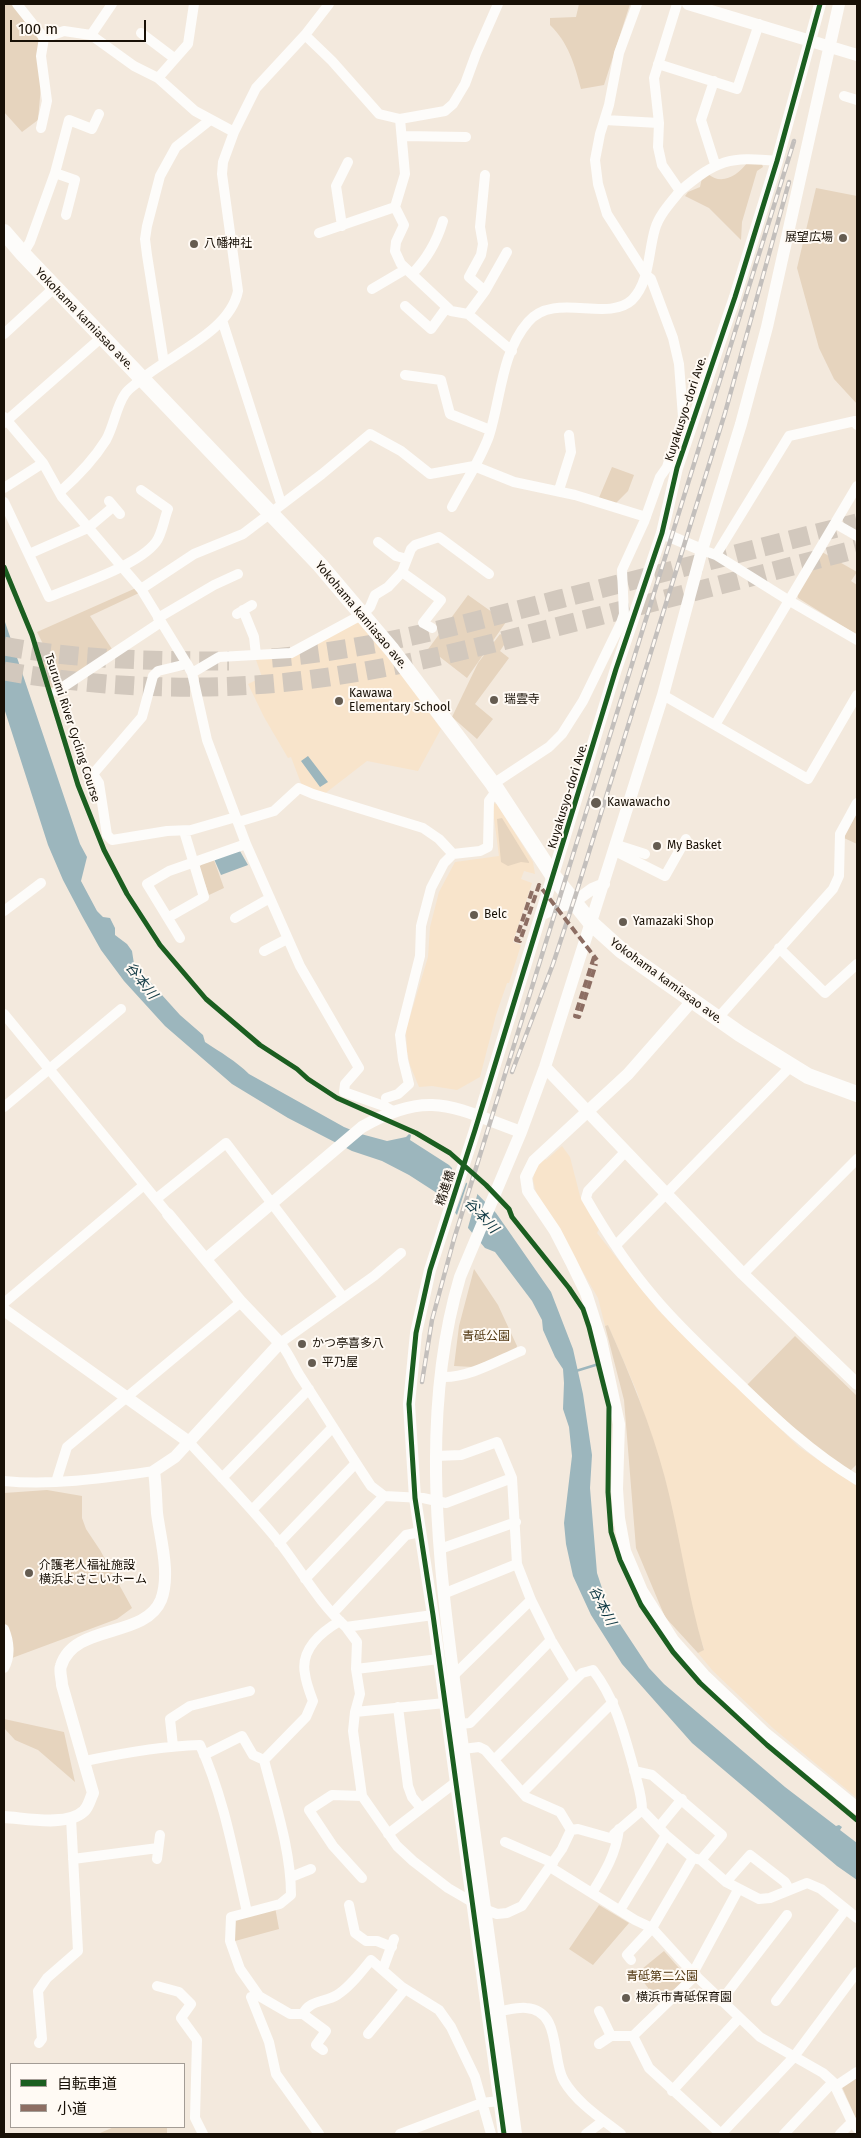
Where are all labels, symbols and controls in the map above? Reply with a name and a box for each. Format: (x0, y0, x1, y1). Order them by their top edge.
scale bar (12, 10, 149, 42)
text: 100 m (18, 20, 58, 38)
place label: 展望広場 (785, 231, 833, 245)
marker: 展望広場 (837, 232, 849, 244)
place label: 八幡神社 (204, 237, 252, 251)
marker: 八幡神社 (188, 238, 200, 250)
street label: Yokohama kamiasao ave. (32, 265, 136, 373)
street label: Kuyakusyo-dori Ave. (662, 355, 710, 463)
street label: Yokohama kamiasao ave. (312, 558, 410, 672)
street label: Tsurumi River Cycling Course (41, 652, 103, 804)
place label: Kawawa Elementary School (349, 687, 451, 715)
place label: 瑞雲寺 (504, 693, 540, 707)
marker: 瑞雲寺 (488, 694, 500, 706)
marker: Kawawa Elementary School (333, 695, 345, 707)
street label: Kuyakusyo-dori Ave. (545, 741, 591, 851)
marker: Kawawacho (589, 796, 603, 810)
place label: Kawawacho (607, 796, 670, 810)
place label: My Basket (667, 839, 722, 853)
marker: My Basket (651, 840, 663, 852)
place label: Belc (484, 908, 507, 922)
marker: Belc (468, 909, 480, 921)
place label: Yamazaki Shop (633, 915, 714, 929)
marker: Yamazaki Shop (617, 916, 629, 928)
street label: Yokohama kamiasao ave. (607, 935, 725, 1027)
water label: 谷本川 (121, 959, 161, 1003)
street label: 精進橋 (434, 1169, 458, 1207)
water label: 谷本川 (461, 1195, 501, 1237)
park label: 青砥公園 (462, 1330, 510, 1344)
place label: かつ亭喜多八 (312, 1337, 384, 1351)
marker: かつ亭喜多八 (296, 1338, 308, 1350)
place label: 平乃屋 (322, 1356, 358, 1370)
marker: 平乃屋 (306, 1357, 318, 1369)
place label: 介護老人福祉施設 横浜よさこいホーム (39, 1559, 147, 1587)
marker: 介護老人福祉施設 横浜よさこいホーム (23, 1567, 35, 1579)
water label: 谷本川 (585, 1583, 619, 1629)
park label: 青砥第二公園 (626, 1970, 698, 1984)
place label: 横浜市青砥保育園 (636, 1991, 732, 2005)
marker: 横浜市青砥保育園 (620, 1992, 632, 2004)
legend (10, 2063, 185, 2128)
text: 自転車道 (57, 2075, 117, 2093)
text: 小道 (57, 2100, 87, 2118)

